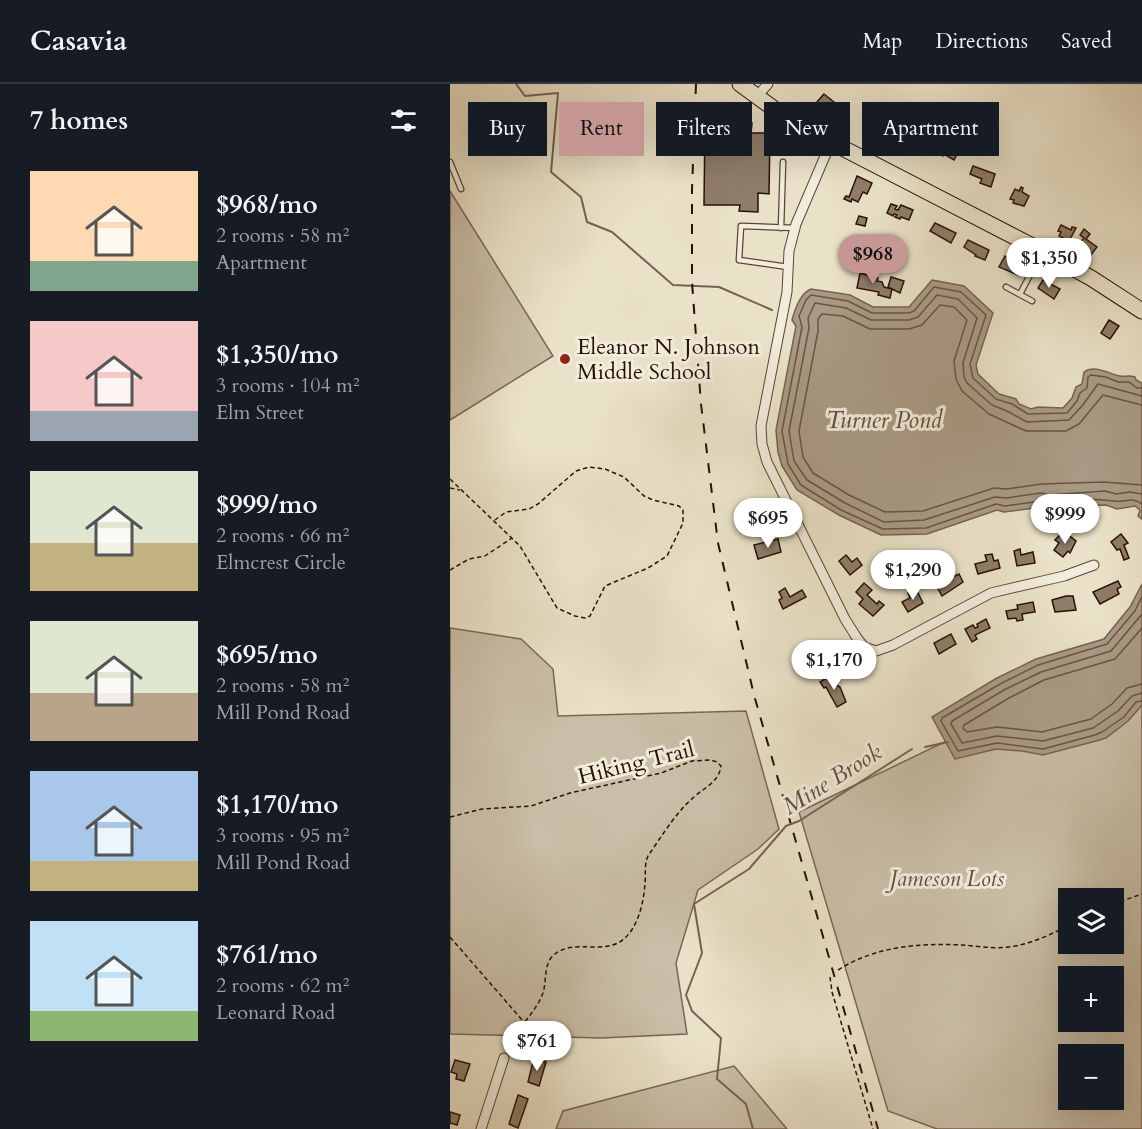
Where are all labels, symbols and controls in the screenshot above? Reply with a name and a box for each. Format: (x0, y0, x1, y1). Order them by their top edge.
text: Casavia (30, 22, 127, 60)
text: Map (862, 27, 902, 56)
text: Directions (935, 27, 1028, 56)
text: Saved (1061, 27, 1112, 56)
chip: Buy (468, 102, 547, 156)
chip: Rent (559, 102, 644, 156)
chip: Filters (656, 102, 752, 156)
chip: New (764, 102, 850, 156)
chip: Apartment (862, 102, 999, 156)
text: 7 homes (30, 103, 128, 138)
icon: filters (387, 104, 420, 137)
text: $968/mo (216, 187, 318, 222)
icon: home (78, 195, 150, 267)
text: 2 rooms · 58 m² (216, 222, 349, 249)
pin: $968 (837, 234, 909, 285)
pin: $1,350 (1000, 238, 1098, 289)
text: $968 (853, 240, 893, 267)
text: $1,350 (1020, 244, 1078, 271)
text: Apartment (216, 249, 307, 276)
place label: Eleanor N. Johnson Middle School (577, 332, 760, 387)
text: $1,350/mo (216, 337, 339, 372)
icon: home (78, 345, 150, 417)
marker: Eleanor N. Johnson Middle School (558, 352, 572, 366)
text: 3 rooms · 104 m² (216, 372, 360, 399)
text: Elm Street (216, 399, 304, 426)
water label: Turner Pond (826, 404, 944, 437)
text: $999/mo (216, 487, 318, 522)
pin: $999 (1029, 494, 1101, 545)
icon: home (78, 495, 150, 567)
pin: $695 (732, 498, 804, 549)
text: $999 (1045, 500, 1085, 527)
text: $695 (748, 504, 788, 531)
text: 2 rooms · 66 m² (216, 522, 349, 549)
text: Elmcrest Circle (216, 549, 346, 576)
pin: $1,290 (864, 550, 962, 601)
text: $1,290 (884, 556, 942, 583)
text: $695/mo (216, 637, 318, 672)
pin: $1,170 (785, 640, 883, 691)
icon: home (78, 645, 150, 717)
text: $1,170 (805, 646, 863, 673)
text: 2 rooms · 58 m² (216, 672, 349, 699)
text: Mill Pond Road (216, 699, 350, 726)
street label: Hiking Trail (575, 734, 698, 792)
water label: Mine Brook (776, 736, 889, 823)
text: $1,170/mo (216, 787, 339, 822)
icon: home (78, 795, 150, 867)
text: 3 rooms · 95 m² (216, 822, 349, 849)
text: Mill Pond Road (216, 849, 350, 876)
park label: Jameson Lots (885, 864, 1005, 894)
map controls (1058, 888, 1124, 1110)
button: layers (1058, 888, 1124, 954)
text: $761/mo (216, 937, 318, 972)
icon: home (78, 945, 150, 1017)
button: + (1058, 966, 1124, 1032)
text: 2 rooms · 62 m² (216, 972, 349, 999)
text: Leonard Road (216, 999, 335, 1026)
pin: $761 (501, 1021, 573, 1072)
text: $761 (517, 1027, 557, 1054)
button: − (1058, 1044, 1124, 1110)

